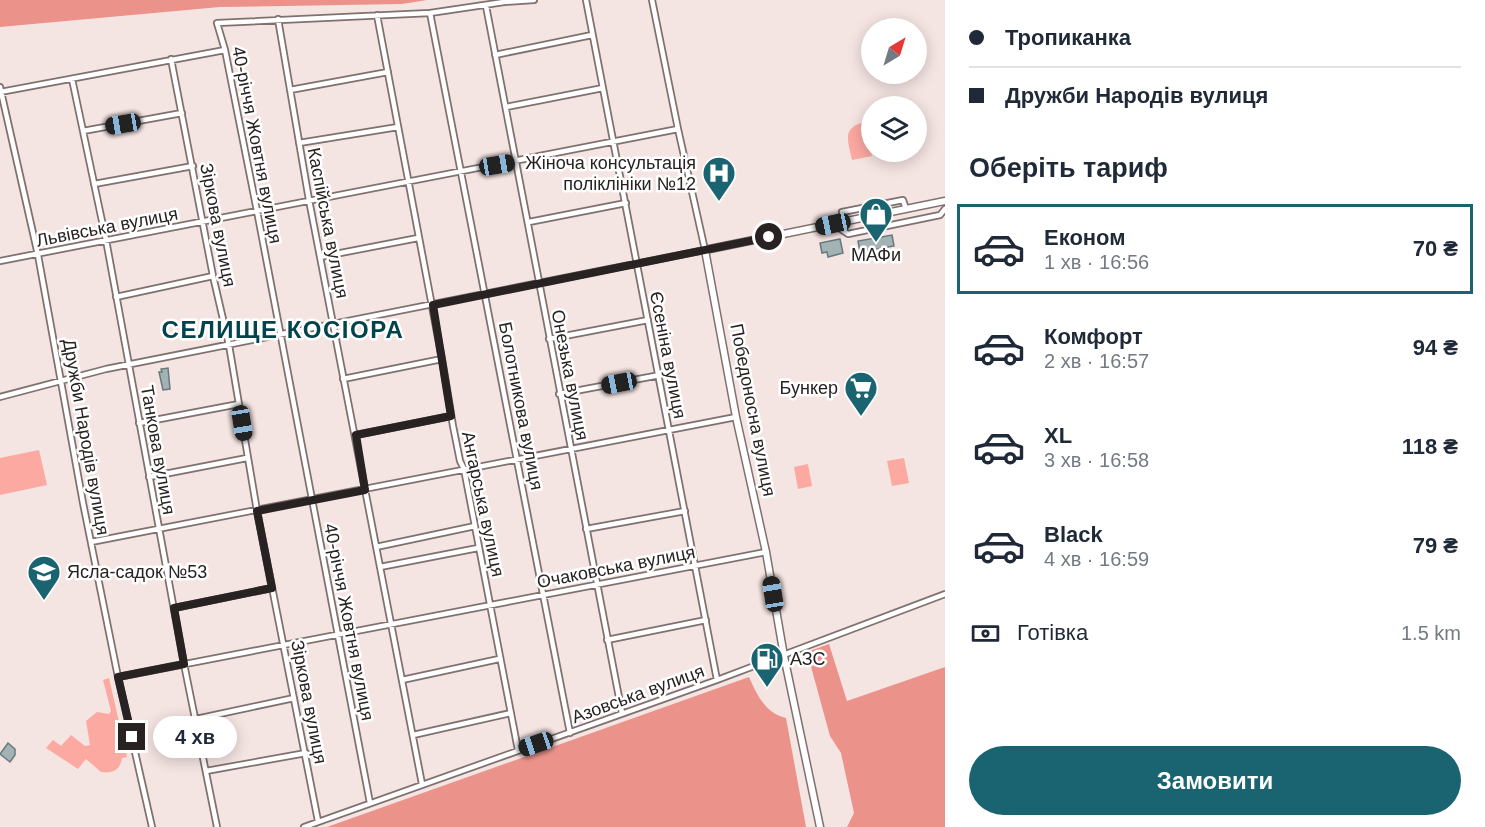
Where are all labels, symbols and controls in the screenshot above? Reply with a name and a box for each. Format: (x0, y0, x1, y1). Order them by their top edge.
north arrow (861, 18, 927, 84)
map controls (861, 18, 927, 162)
text: Тропиканка (1005, 25, 1131, 50)
street label: 40-річчя Жовтня вулиця (228, 45, 286, 245)
text: Дружби Народів вулиця (1005, 83, 1268, 108)
button: layers (861, 96, 927, 162)
car (104, 112, 142, 136)
street label: Каспійська вулиця (304, 146, 352, 300)
car (478, 153, 516, 177)
place label: Жіноча консультація поліклініки №12 (525, 153, 696, 194)
text: Оберіть тариф (969, 153, 1168, 183)
hospital icon: Жіноча консультація поліклініки №12 (701, 155, 737, 202)
street label: Зіркова вулиця (196, 161, 240, 289)
shop icon: МАФи (858, 196, 894, 243)
street label: Львівська вулиця (34, 203, 180, 251)
car (814, 211, 852, 237)
icon: car (972, 222, 1026, 276)
route start (755, 223, 782, 250)
text: Економ (1044, 225, 1126, 250)
text: 70 ₴ (1413, 236, 1458, 261)
place label: МАФи (851, 245, 901, 265)
text: 1 хв · 16:56 (1044, 251, 1149, 273)
street label: Єсеніна вулиця (646, 290, 690, 420)
street label: Онезька вулиця (548, 308, 592, 442)
district label: СЕЛИЩЕ КОСІОРА (162, 316, 404, 343)
street label: Болотникова вулиця (495, 320, 547, 492)
icon: car (972, 321, 1026, 375)
street label: Победоносна вулиця (726, 322, 780, 498)
text: Комфорт (1044, 324, 1143, 349)
text: 94 ₴ (1413, 335, 1458, 360)
street label: Дружби Народів вулиця (59, 337, 113, 537)
text: 2 хв · 16:57 (1044, 350, 1149, 372)
supermarket icon: Бункер (843, 370, 879, 417)
car (600, 371, 638, 395)
place label: Бункер (780, 378, 838, 398)
street label: Танкова вулиця (137, 384, 179, 516)
car (230, 404, 254, 442)
icon: car (972, 420, 1026, 474)
text: XL (1044, 423, 1072, 448)
street label: Ангарська вулиця (458, 429, 508, 579)
text: 118 ₴ (1402, 434, 1458, 459)
text: 3 хв · 16:58 (1044, 449, 1149, 471)
icon: car (972, 519, 1026, 573)
street label: 40-річчя Жовтня вулиця (320, 522, 378, 722)
text: Black (1044, 522, 1103, 547)
text: 79 ₴ (1413, 533, 1458, 558)
street label: Очаковська вулиця (535, 542, 697, 592)
text: 4 хв · 16:59 (1044, 548, 1149, 570)
school or university icon: Ясла-садок №53 (26, 554, 62, 601)
place label: Ясла-садок №53 (67, 562, 207, 582)
car (761, 575, 785, 613)
icon: cash (969, 617, 1002, 650)
text: Готівка (1017, 620, 1088, 645)
text: 1.5 km (1401, 622, 1461, 644)
street label: Зіркова вулиця (287, 638, 331, 766)
fuel station icon: АЗС (749, 641, 785, 688)
place label: АЗС (790, 649, 825, 669)
street label: Азовська вулиця (569, 661, 707, 727)
callout: 4 хв (153, 716, 237, 758)
route end (118, 723, 145, 750)
text: 4 хв (175, 726, 215, 748)
car (516, 730, 556, 758)
button: Замовити (969, 746, 1461, 815)

